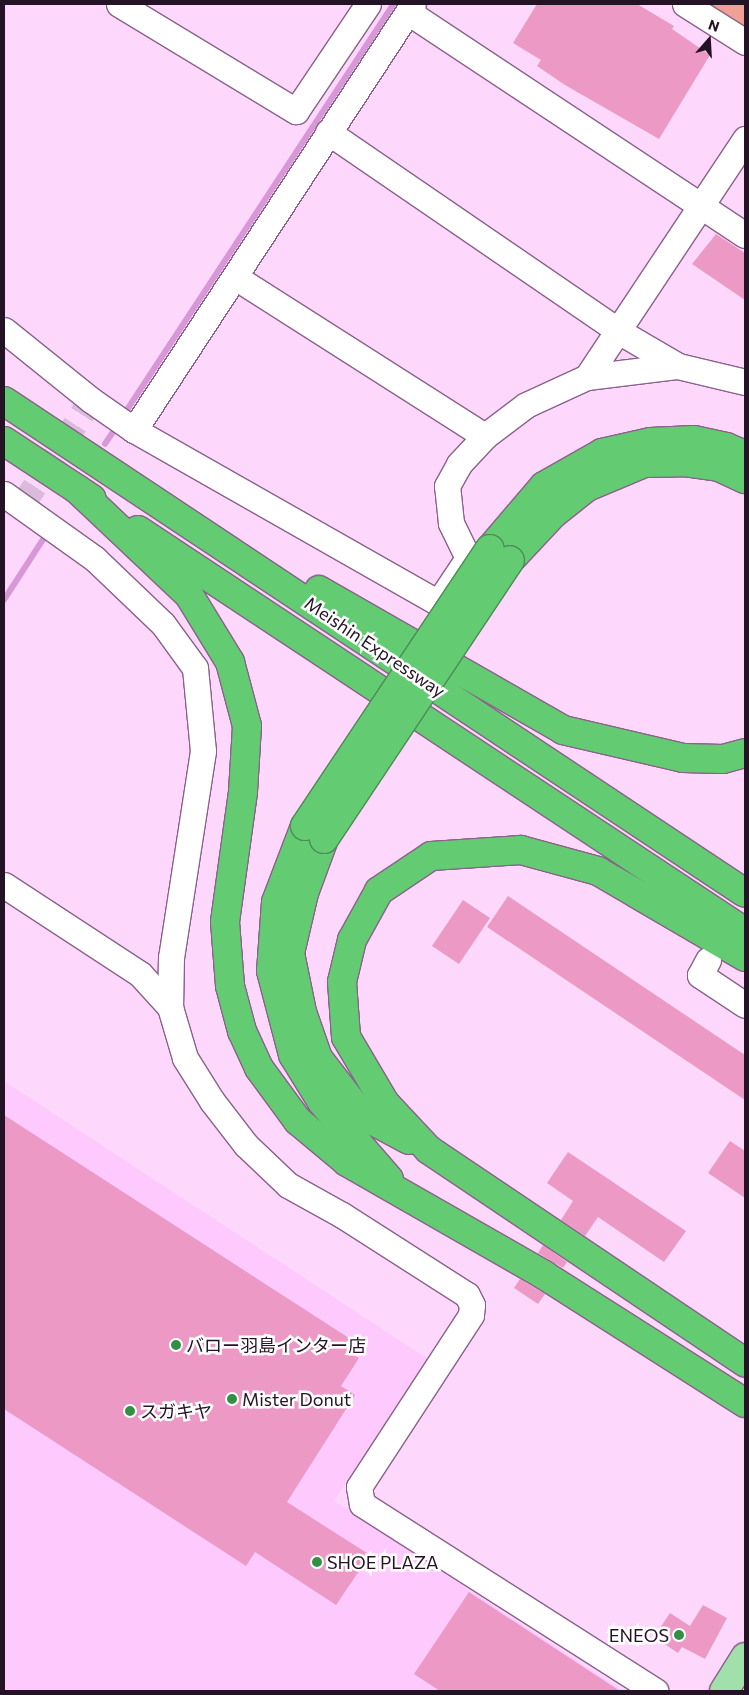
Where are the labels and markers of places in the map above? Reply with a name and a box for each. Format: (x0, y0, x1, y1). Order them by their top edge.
place label: バロー羽島インター店 (186, 1334, 366, 1356)
marker: バロー羽島インター店 (170, 1339, 182, 1351)
place label: Mister Donut (242, 1388, 351, 1410)
marker: Mister Donut (226, 1393, 238, 1405)
place label: スガキヤ (140, 1400, 212, 1422)
marker: スガキヤ (124, 1405, 136, 1417)
place label: SHOE PLAZA (327, 1551, 438, 1573)
marker: SHOE PLAZA (311, 1556, 323, 1568)
place label: ENEOS (609, 1624, 669, 1646)
marker: ENEOS (673, 1629, 685, 1641)

